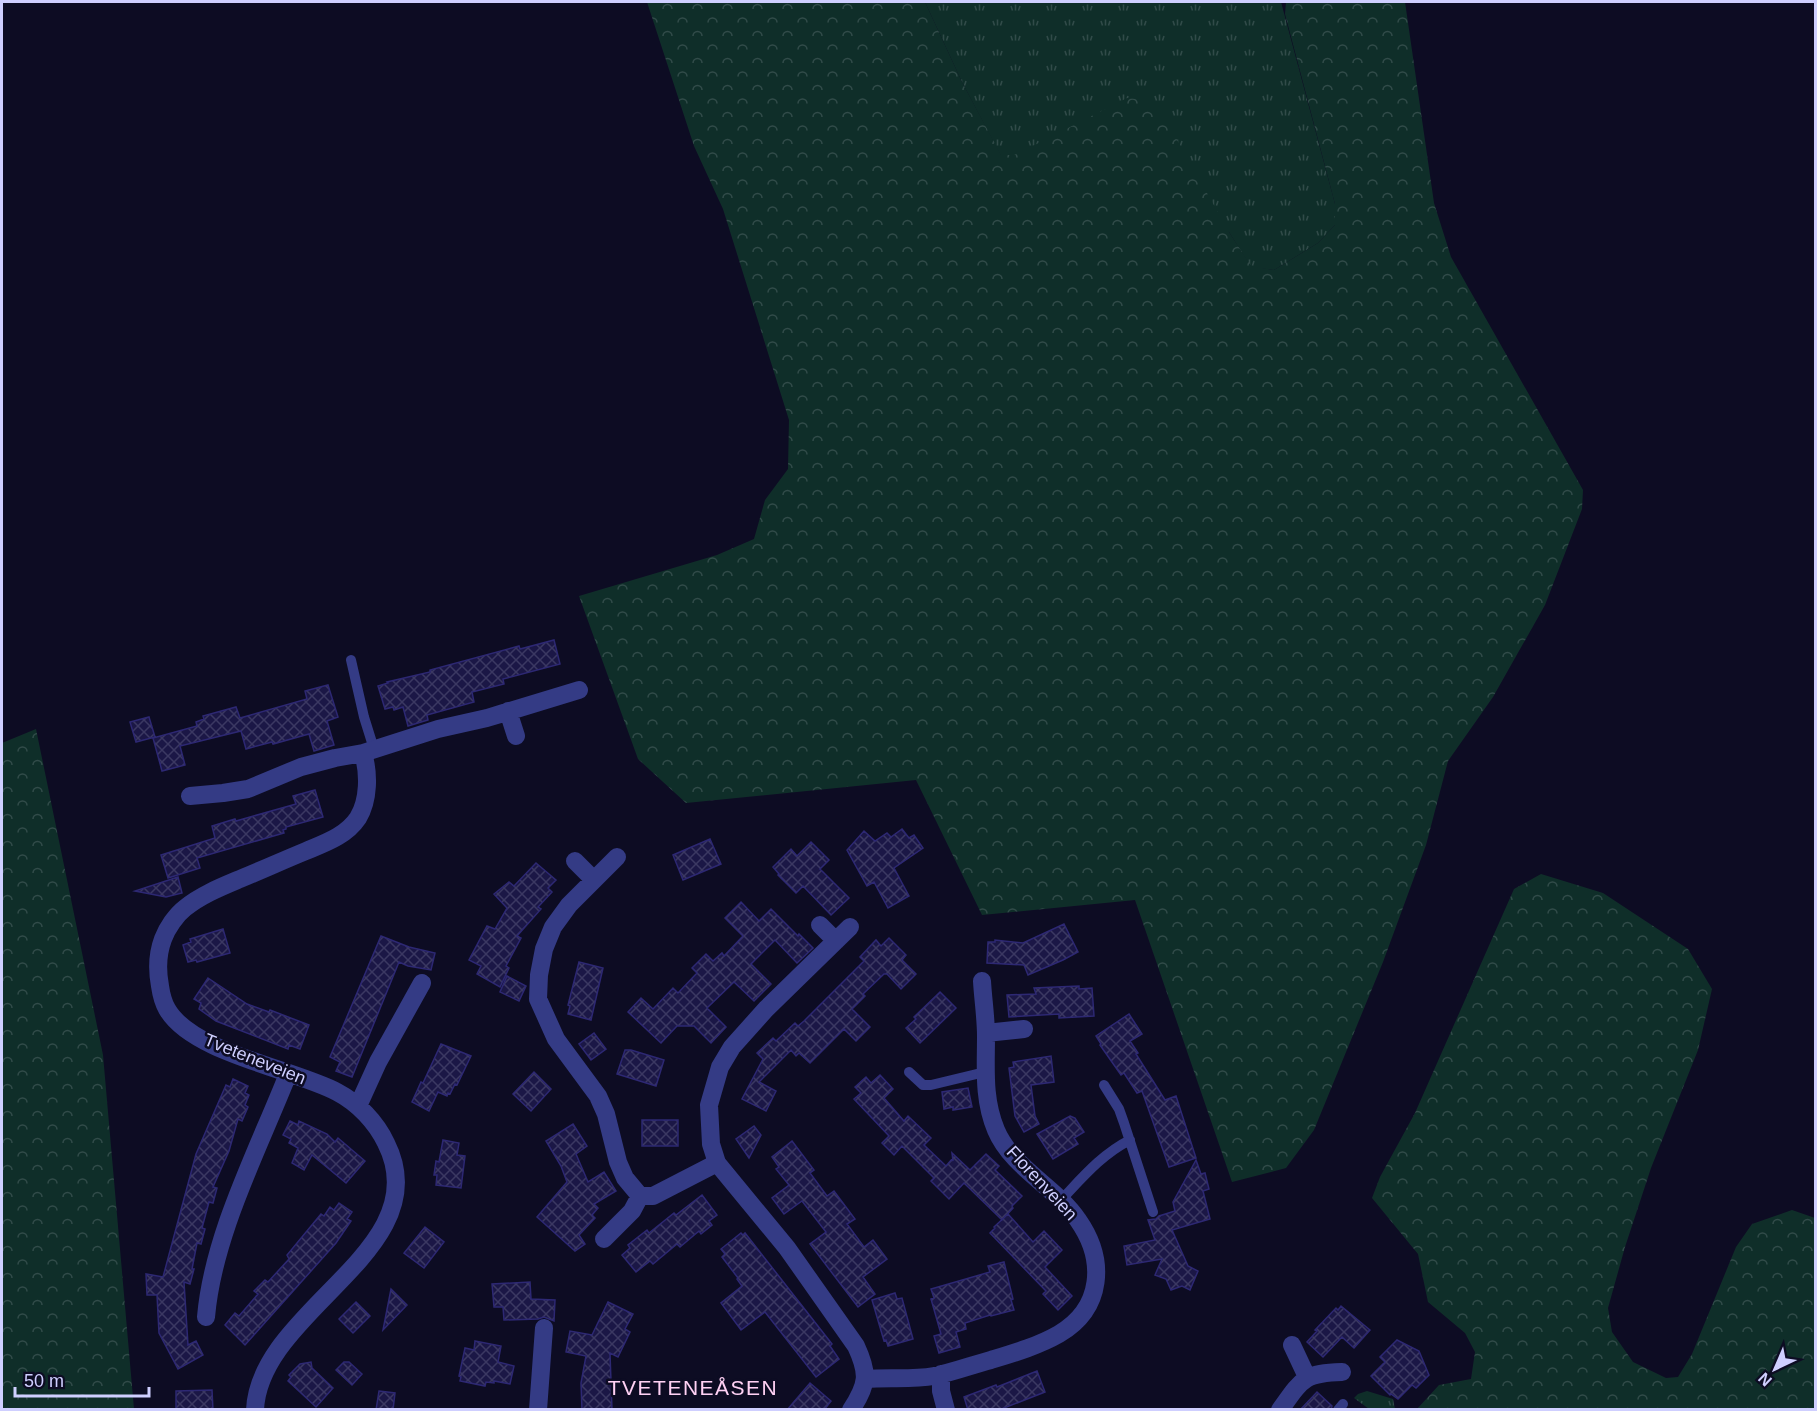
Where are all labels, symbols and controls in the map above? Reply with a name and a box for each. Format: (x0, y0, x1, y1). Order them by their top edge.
street label: Tveteneveien (201, 1029, 309, 1089)
street label: Florenveien (1003, 1142, 1081, 1224)
north arrow (1745, 1339, 1805, 1399)
scale bar (15, 1360, 148, 1398)
text: N (1755, 1369, 1775, 1390)
text: 50 m (24, 1371, 64, 1391)
district label: TVETENEÅSEN (608, 1376, 778, 1399)

